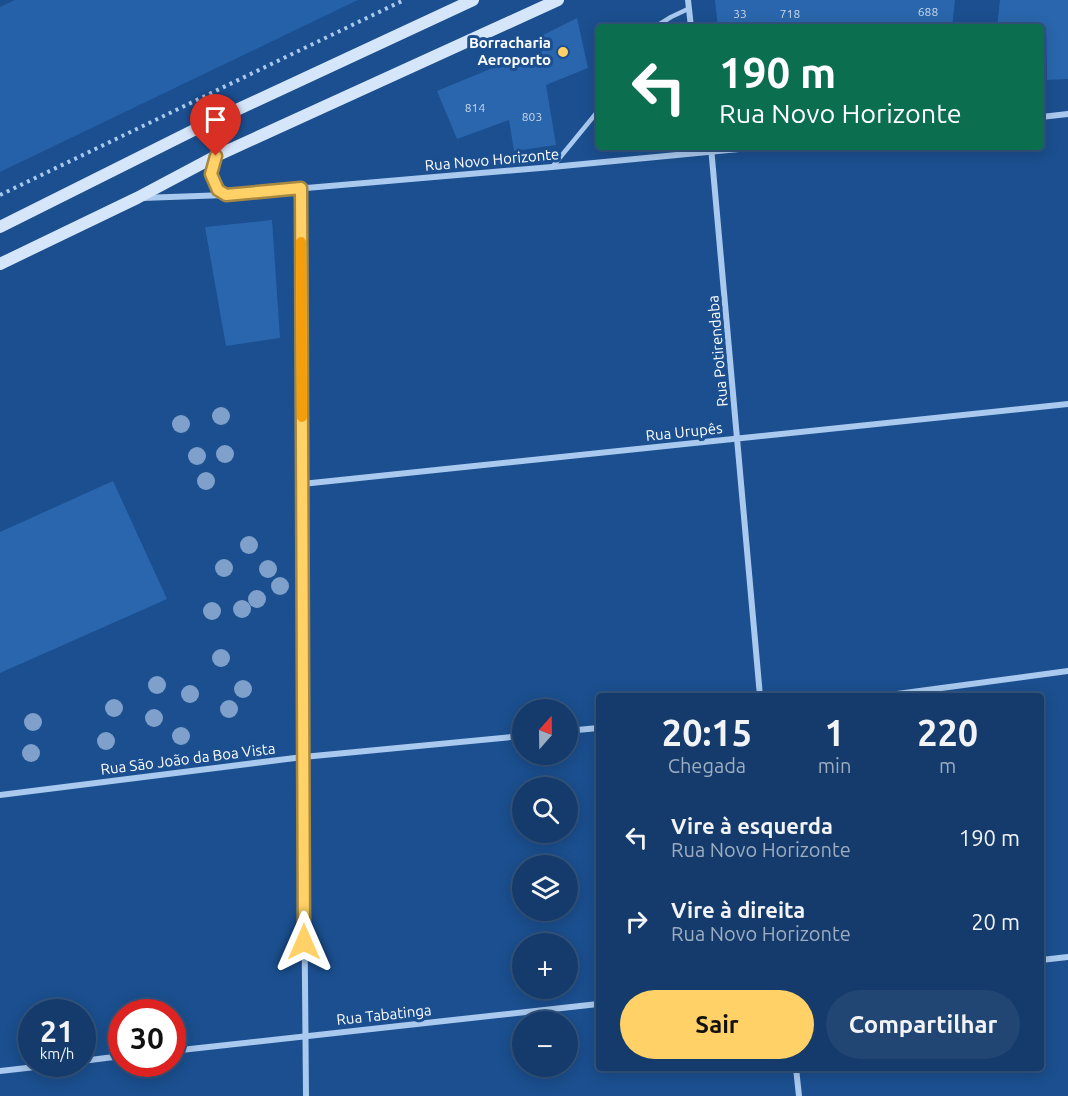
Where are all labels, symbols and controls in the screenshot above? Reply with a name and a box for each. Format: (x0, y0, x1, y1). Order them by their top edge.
house number: 688 (918, 5, 938, 18)
house number: 33 (733, 7, 747, 20)
house number: 718 (780, 7, 800, 20)
place label: Borracharia Aeroporto (469, 34, 551, 68)
marker: Borracharia Aeroporto (556, 45, 570, 59)
icon: left (620, 48, 698, 126)
text: 190 m (719, 49, 836, 96)
pin (190, 94, 241, 156)
text: Rua Novo Horizonte (719, 98, 962, 128)
house number: 814 (465, 101, 485, 114)
icon: arrive (199, 103, 232, 136)
house number: 803 (522, 110, 542, 123)
street label: Rua Novo Horizonte (424, 145, 560, 174)
street label: Rua Potirendaba (704, 295, 731, 407)
street label: Rua Urupês (645, 419, 723, 444)
north arrow (512, 699, 578, 765)
map controls (512, 699, 578, 1077)
text: 20:15 (662, 712, 752, 753)
text: 1 (824, 712, 845, 753)
text: 220 (917, 712, 978, 753)
street label: Rua São João da Boa Vista (100, 739, 276, 778)
text: Chegada (668, 754, 746, 777)
text: min (818, 754, 851, 777)
text: m (939, 754, 956, 777)
button: search (512, 777, 578, 843)
text: Vire à esquerda (671, 813, 833, 838)
icon: left (620, 821, 653, 854)
text: 190 m (959, 825, 1020, 850)
text: Rua Novo Horizonte (671, 838, 851, 861)
button: layers (512, 855, 578, 921)
text: Vire à direita (671, 897, 805, 922)
icon: right (620, 905, 653, 938)
text: 20 m (971, 909, 1020, 934)
position arrow (272, 910, 336, 974)
text: Rua Novo Horizonte (671, 922, 851, 945)
button: + (512, 933, 578, 999)
button: Sair (620, 990, 814, 1059)
button: Compartilhar (826, 990, 1020, 1059)
speed limit sign: 30 (108, 999, 186, 1077)
street label: Rua Tabatinga (336, 1001, 432, 1028)
button: − (512, 1011, 578, 1077)
text: 21 (40, 1014, 74, 1048)
text: km/h (40, 1045, 74, 1062)

